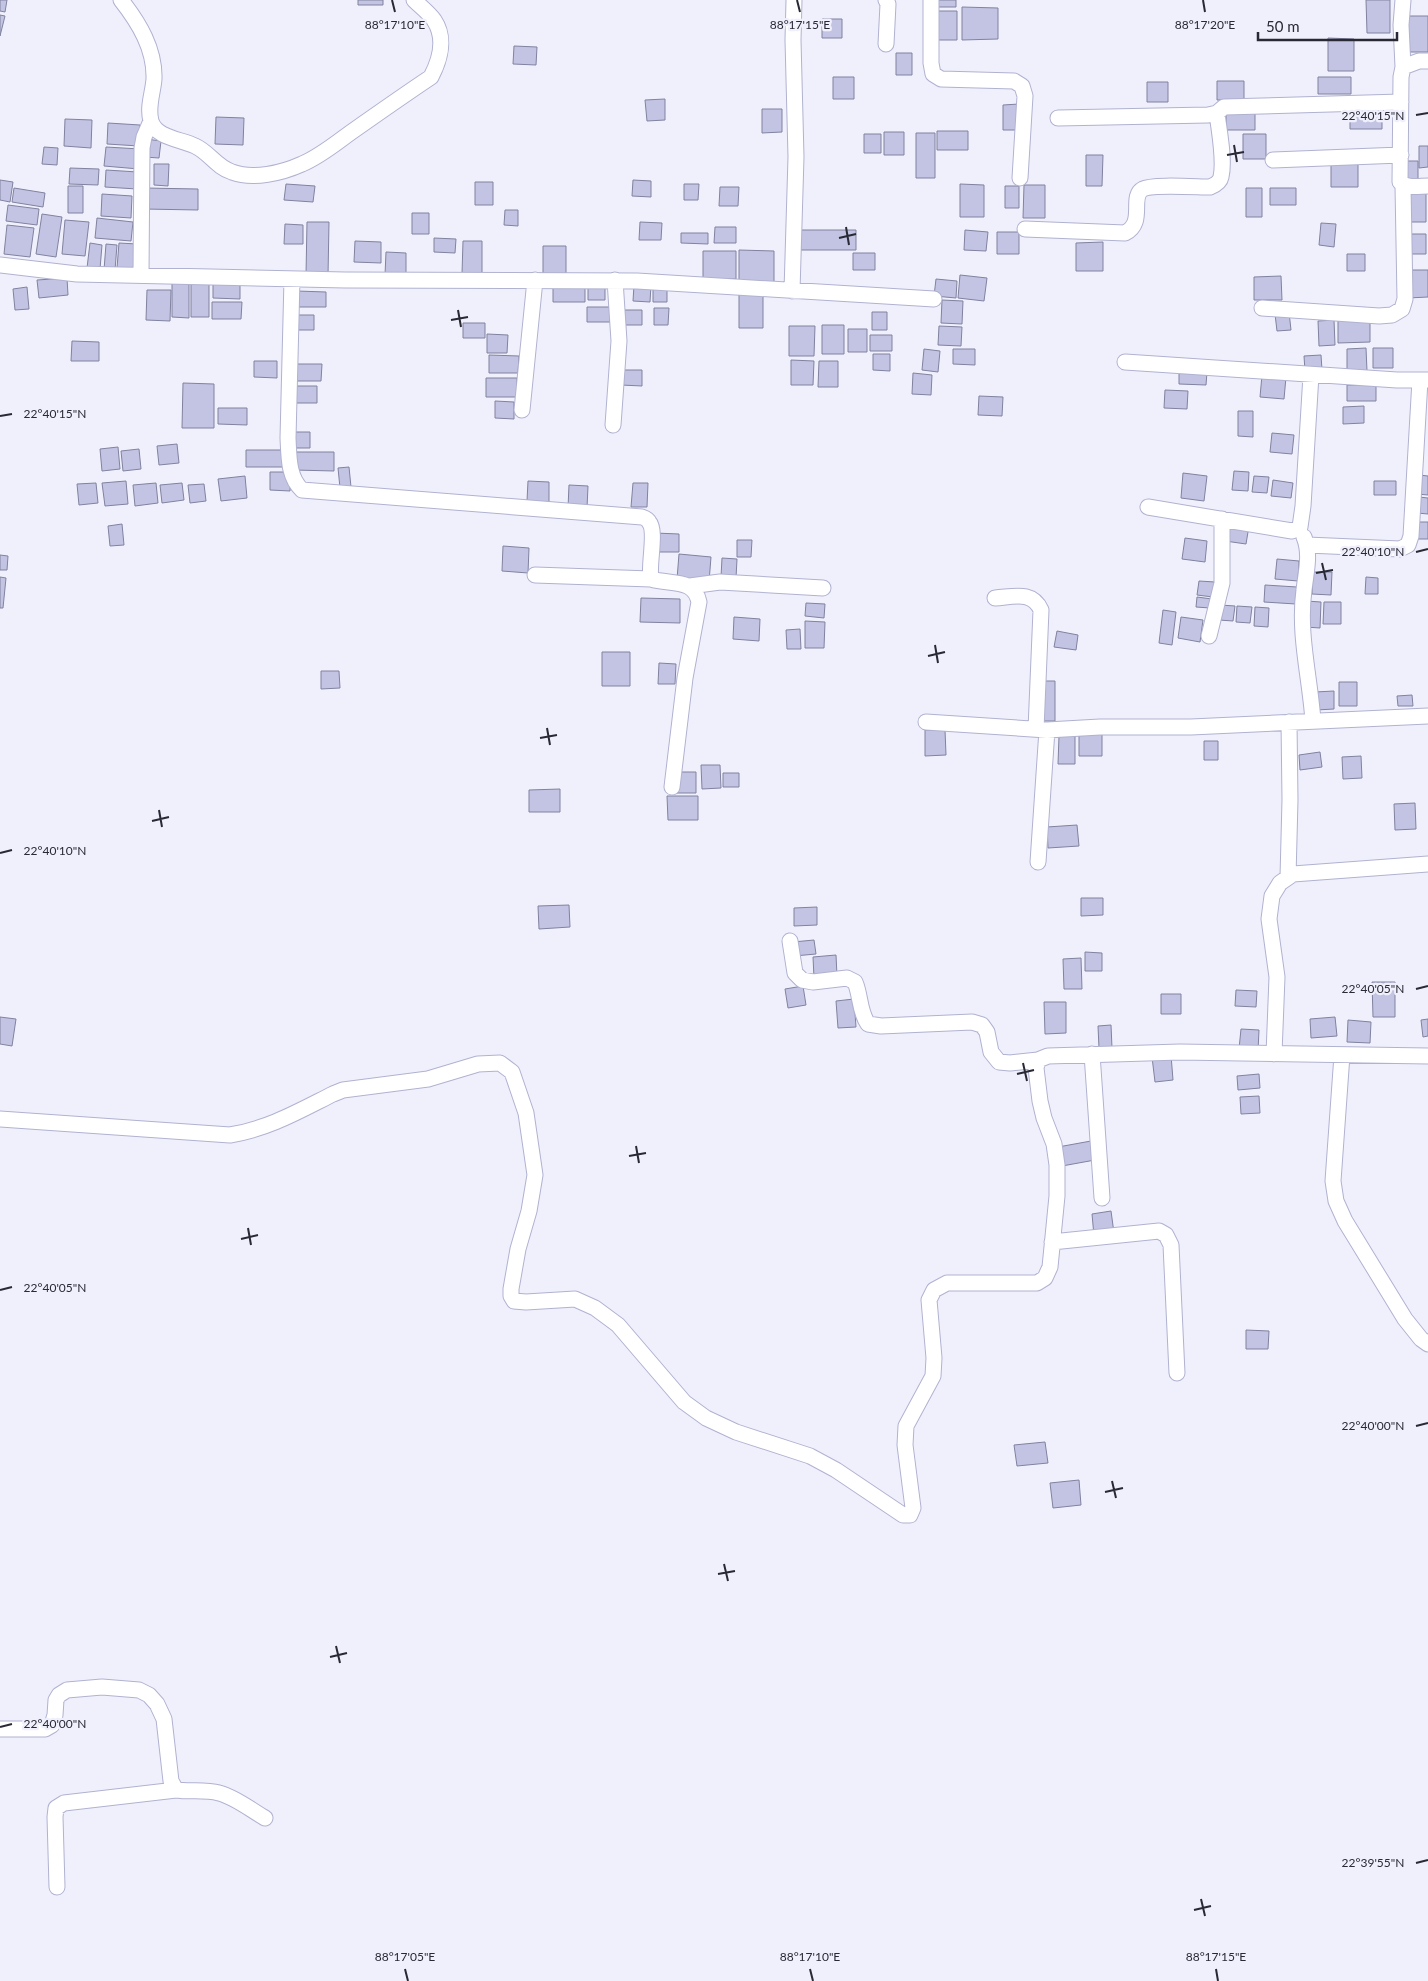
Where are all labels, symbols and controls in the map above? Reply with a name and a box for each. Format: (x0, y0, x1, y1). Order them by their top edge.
scale bar (1258, 10, 1397, 42)
text: 88°17'10"E (365, 17, 425, 32)
text: 88°17'15"E (770, 17, 830, 32)
text: 88°17'20"E (1175, 17, 1235, 32)
text: 50 m (1266, 17, 1300, 35)
text: 22°40'15"N (1342, 108, 1404, 123)
text: 22°40'15"N (24, 406, 86, 421)
text: 22°40'10"N (1342, 544, 1404, 559)
text: 22°40'10"N (24, 843, 86, 858)
text: 22°40'05"N (1342, 981, 1404, 996)
text: 22°40'05"N (24, 1280, 86, 1295)
text: 22°40'00"N (1342, 1418, 1404, 1433)
text: 22°40'00"N (24, 1716, 86, 1731)
text: 22°39'55"N (1342, 1855, 1404, 1870)
text: 88°17'05"E (375, 1949, 435, 1964)
text: 88°17'10"E (780, 1949, 840, 1964)
text: 88°17'15"E (1186, 1949, 1246, 1964)

